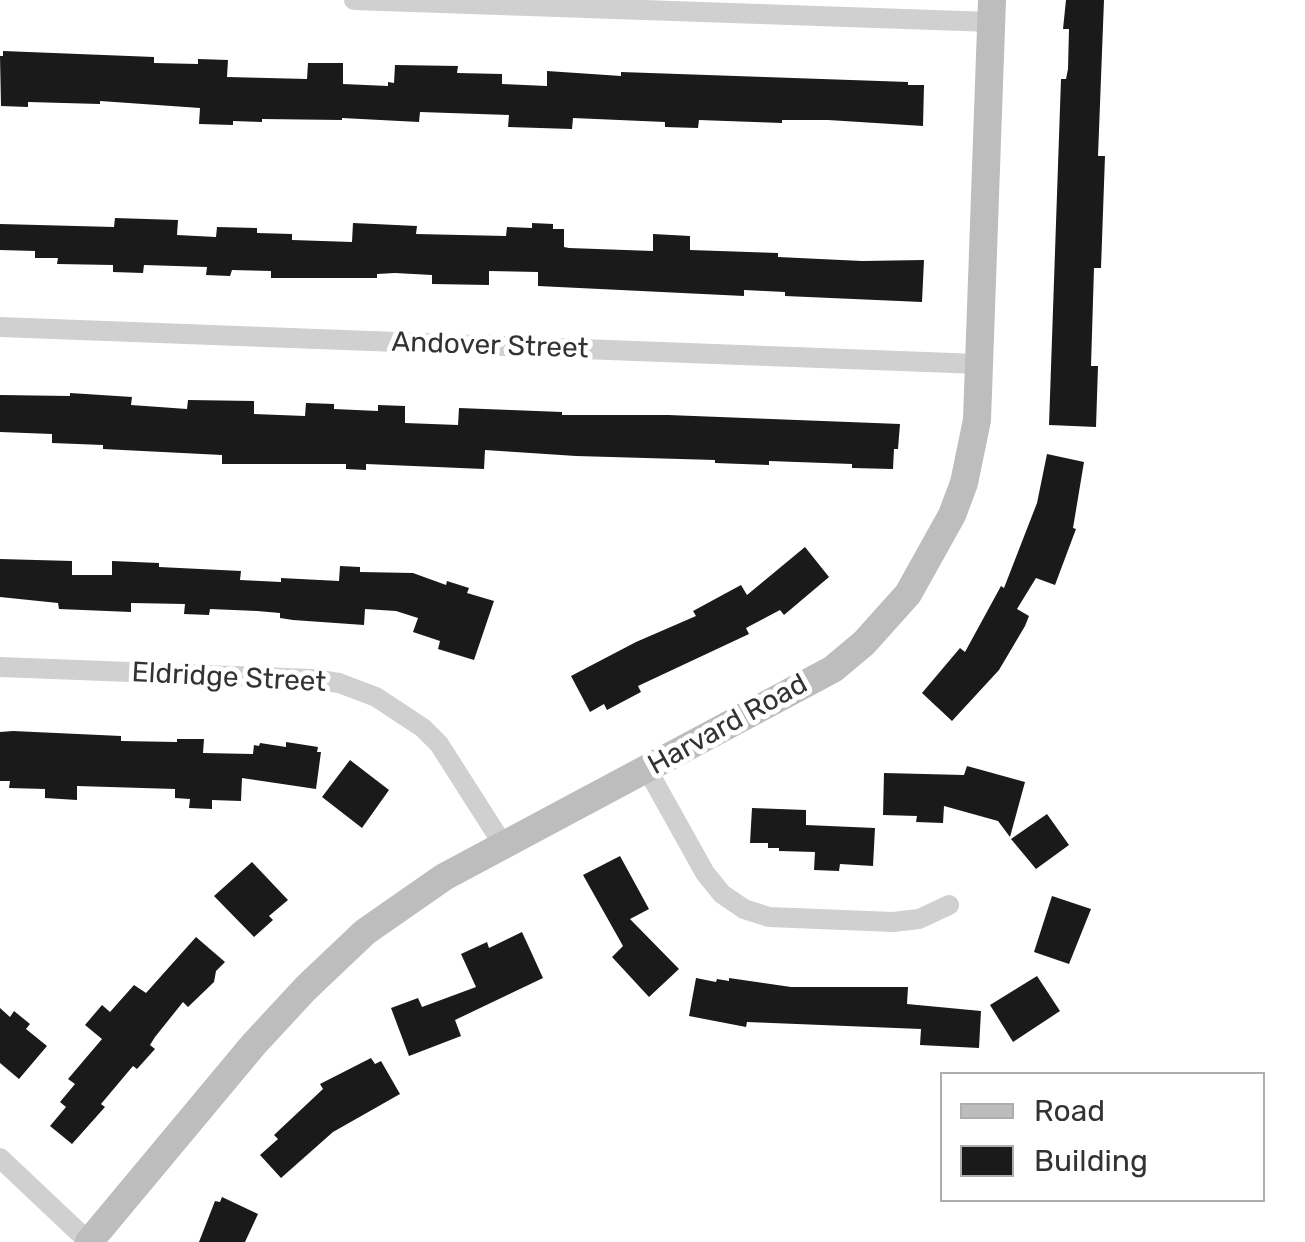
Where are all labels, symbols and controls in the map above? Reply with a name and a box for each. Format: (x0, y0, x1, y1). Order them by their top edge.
street label: Andover Street (391, 326, 589, 366)
street label: Eldridge Street (131, 656, 327, 700)
street label: Harvard Road (643, 667, 813, 783)
legend (940, 1072, 1265, 1202)
text: Road (1034, 1093, 1105, 1129)
text: Building (1034, 1143, 1148, 1179)

